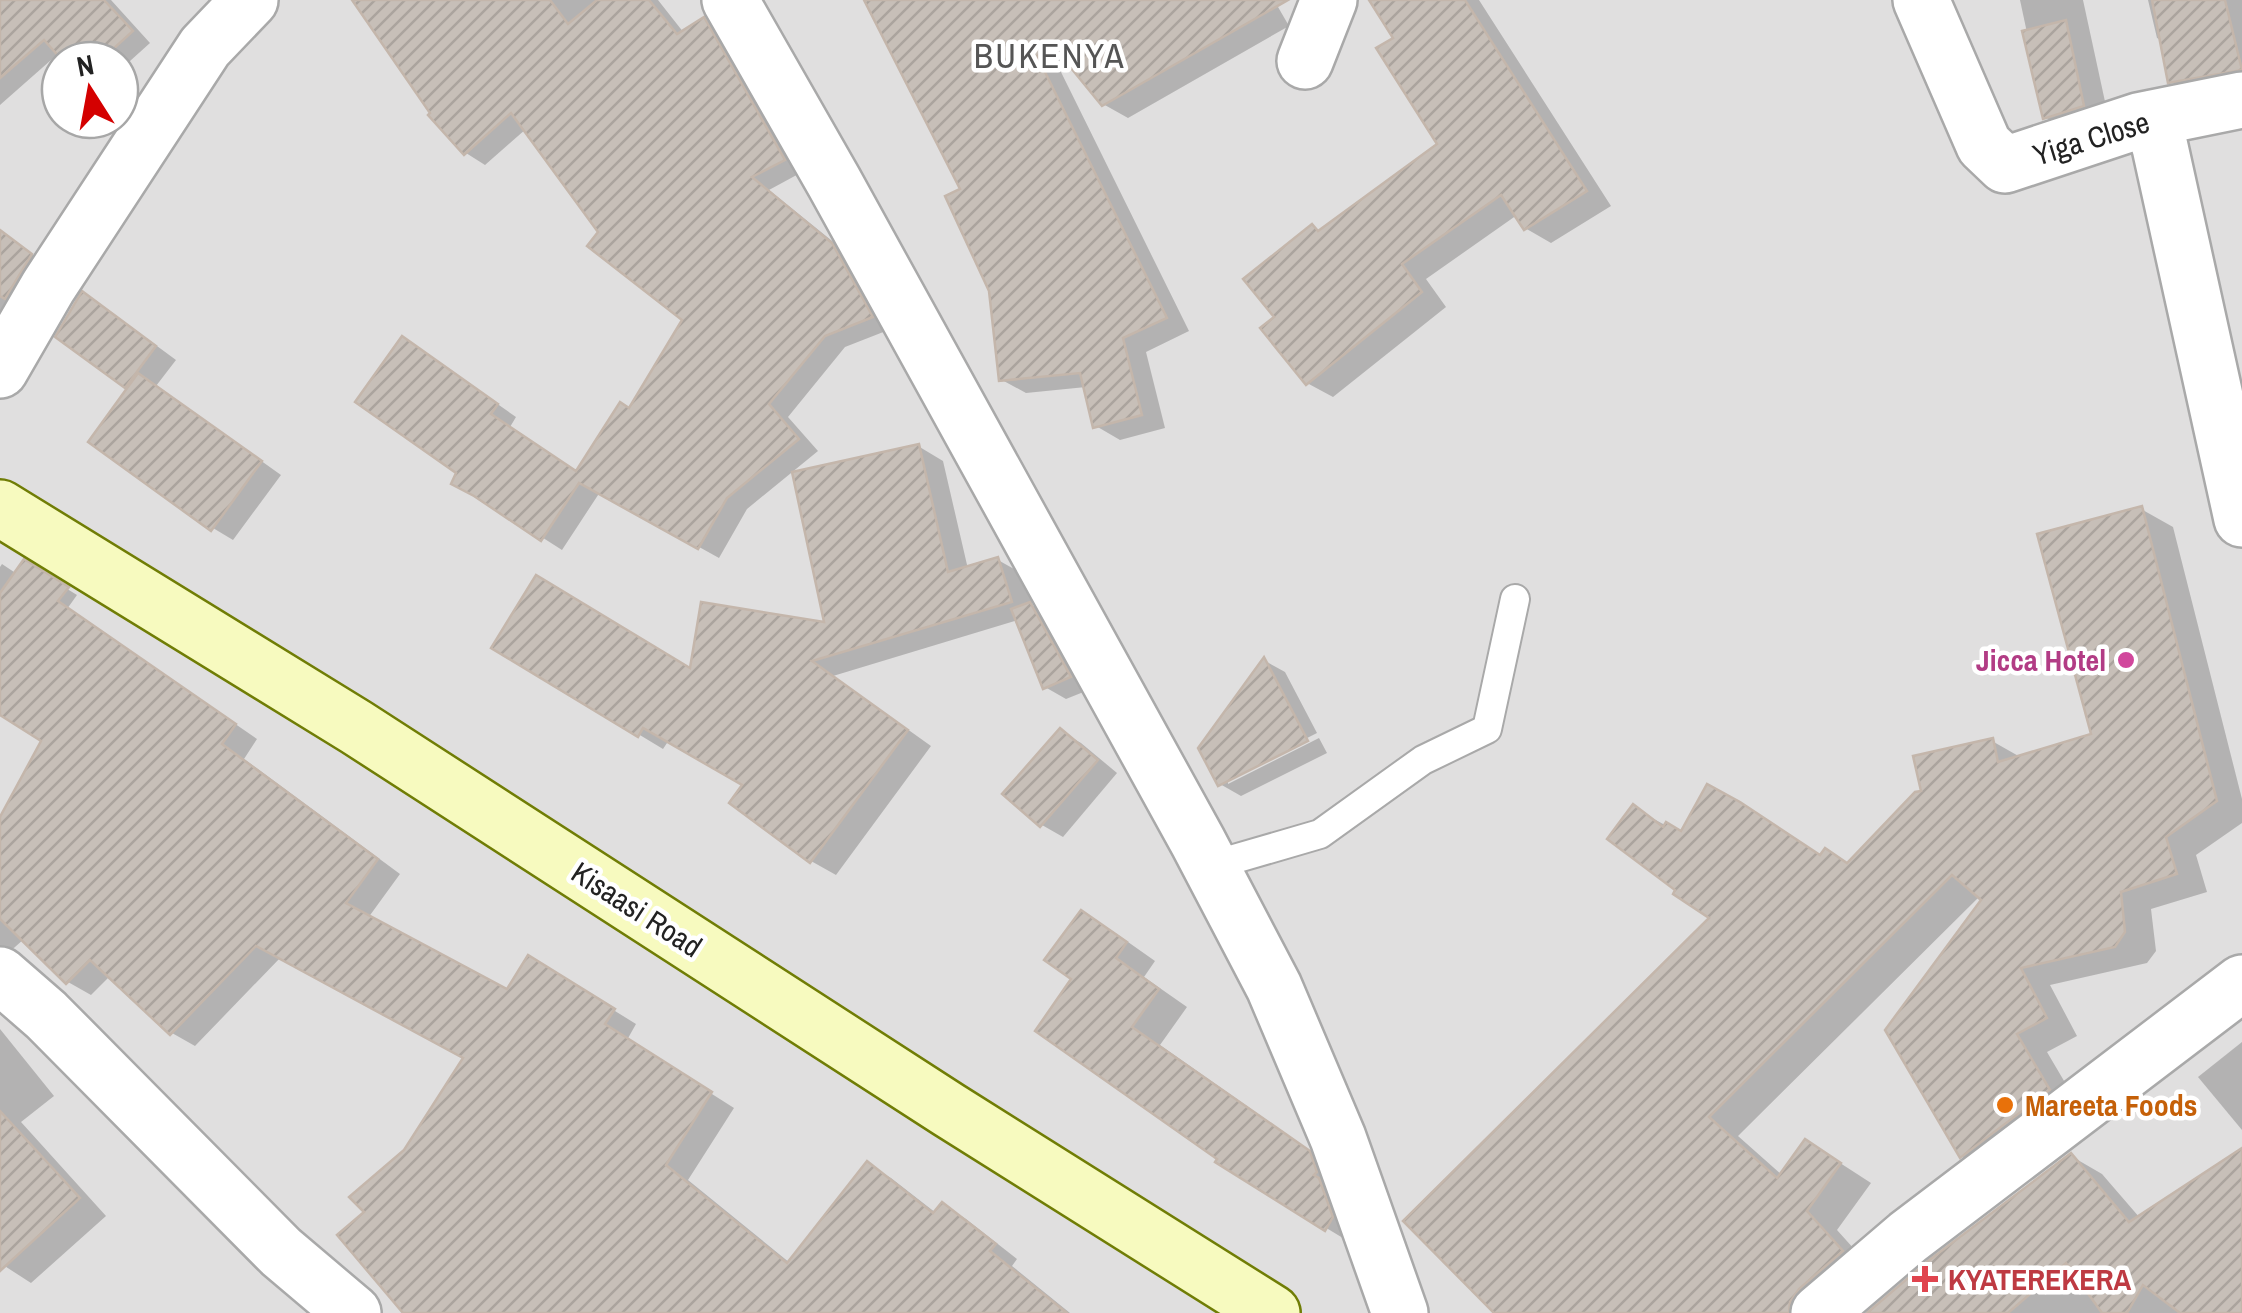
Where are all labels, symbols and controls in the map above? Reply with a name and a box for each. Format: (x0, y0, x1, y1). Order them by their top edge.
district label: BUKENYA (974, 32, 1126, 79)
north arrow (40, 40, 140, 140)
text: N (73, 45, 97, 86)
street label: Yiga Close (2028, 101, 2154, 175)
place label: Jicca Hotel (1976, 640, 2106, 680)
marker: Jicca Hotel (2115, 649, 2137, 671)
street label: Kisaasi Road (564, 852, 710, 966)
place label: Mareeta Foods (2025, 1085, 2197, 1125)
marker: Mareeta Foods (1994, 1094, 2016, 1116)
place label: KYATEREKERA (1948, 1259, 2131, 1299)
marker: KYATEREKERA (1912, 1266, 1938, 1292)

